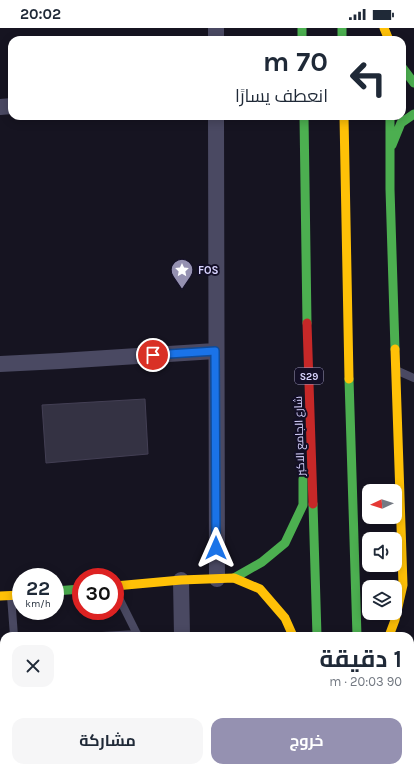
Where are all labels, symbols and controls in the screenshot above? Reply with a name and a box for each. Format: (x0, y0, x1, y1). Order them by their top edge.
text: 20:02 (20, 5, 61, 23)
text: 70 m (263, 45, 328, 78)
icon: left (342, 52, 394, 104)
text: انعطف يسارًا (235, 85, 328, 107)
place icon: FOS (169, 257, 195, 290)
place label: FOS (198, 264, 219, 277)
pin (136, 338, 170, 372)
icon: arrive (142, 344, 164, 366)
road number: S29 (295, 368, 323, 384)
street label: شارع الجامع الاكبر (292, 396, 308, 477)
north arrow (362, 484, 402, 524)
map controls (362, 484, 402, 620)
position arrow (195, 527, 237, 569)
button: sound (362, 532, 402, 572)
speed limit sign: 30 (72, 568, 124, 620)
text: 22 (26, 577, 50, 600)
button: layers (362, 580, 402, 620)
text: km/h (25, 598, 51, 610)
button: close (12, 645, 54, 687)
text: 1 دقيقة (320, 645, 402, 673)
text: 90 m · 20:03 (329, 674, 402, 689)
button: مشاركة (12, 718, 203, 764)
button: خروج (211, 718, 402, 764)

